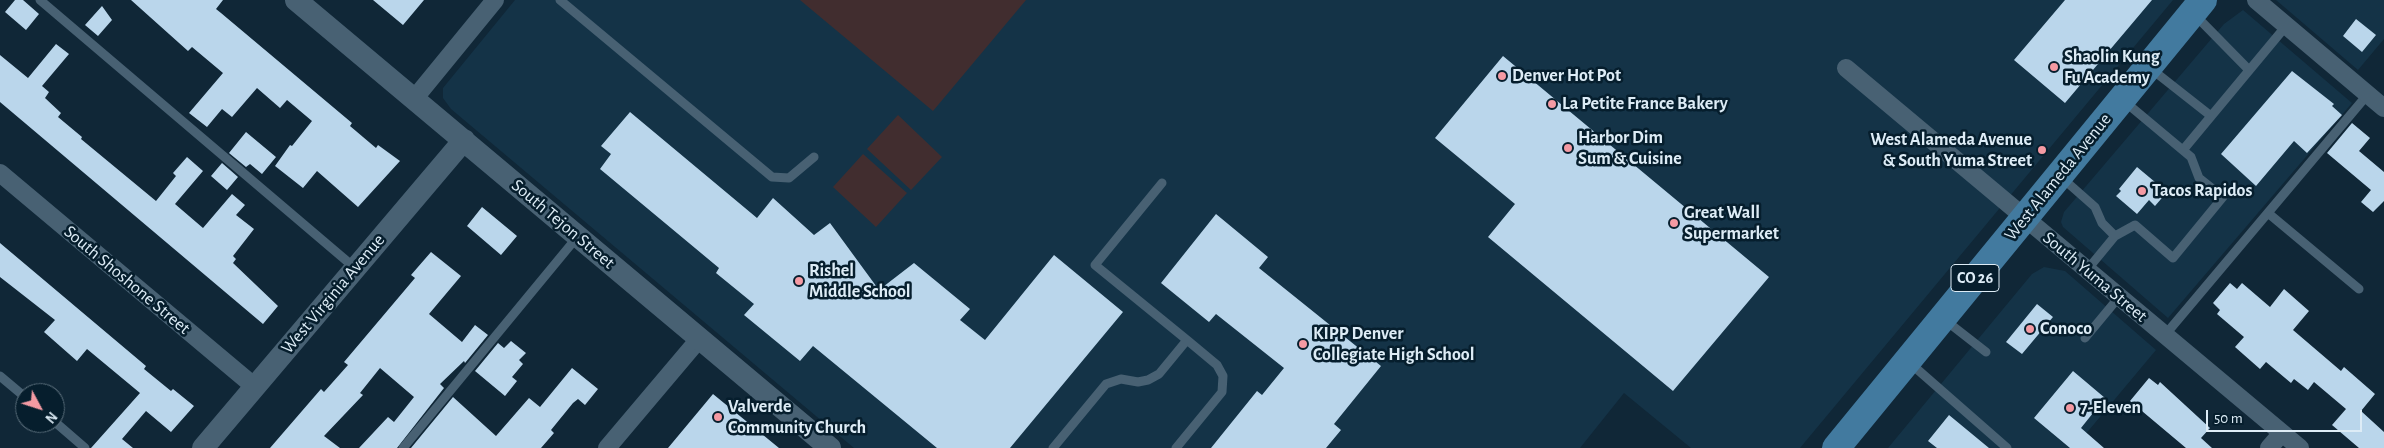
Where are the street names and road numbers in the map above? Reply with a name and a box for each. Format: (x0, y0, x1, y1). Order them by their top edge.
street label: West Alameda Avenue (2000, 109, 2116, 245)
street label: South Tejon Street (507, 175, 619, 273)
street label: South Shoshone Street (59, 221, 195, 339)
street label: South Yuma Street (2038, 227, 2152, 327)
street label: West Virginia Avenue (277, 230, 389, 358)
road number: CO 26 (1951, 264, 1999, 292)

